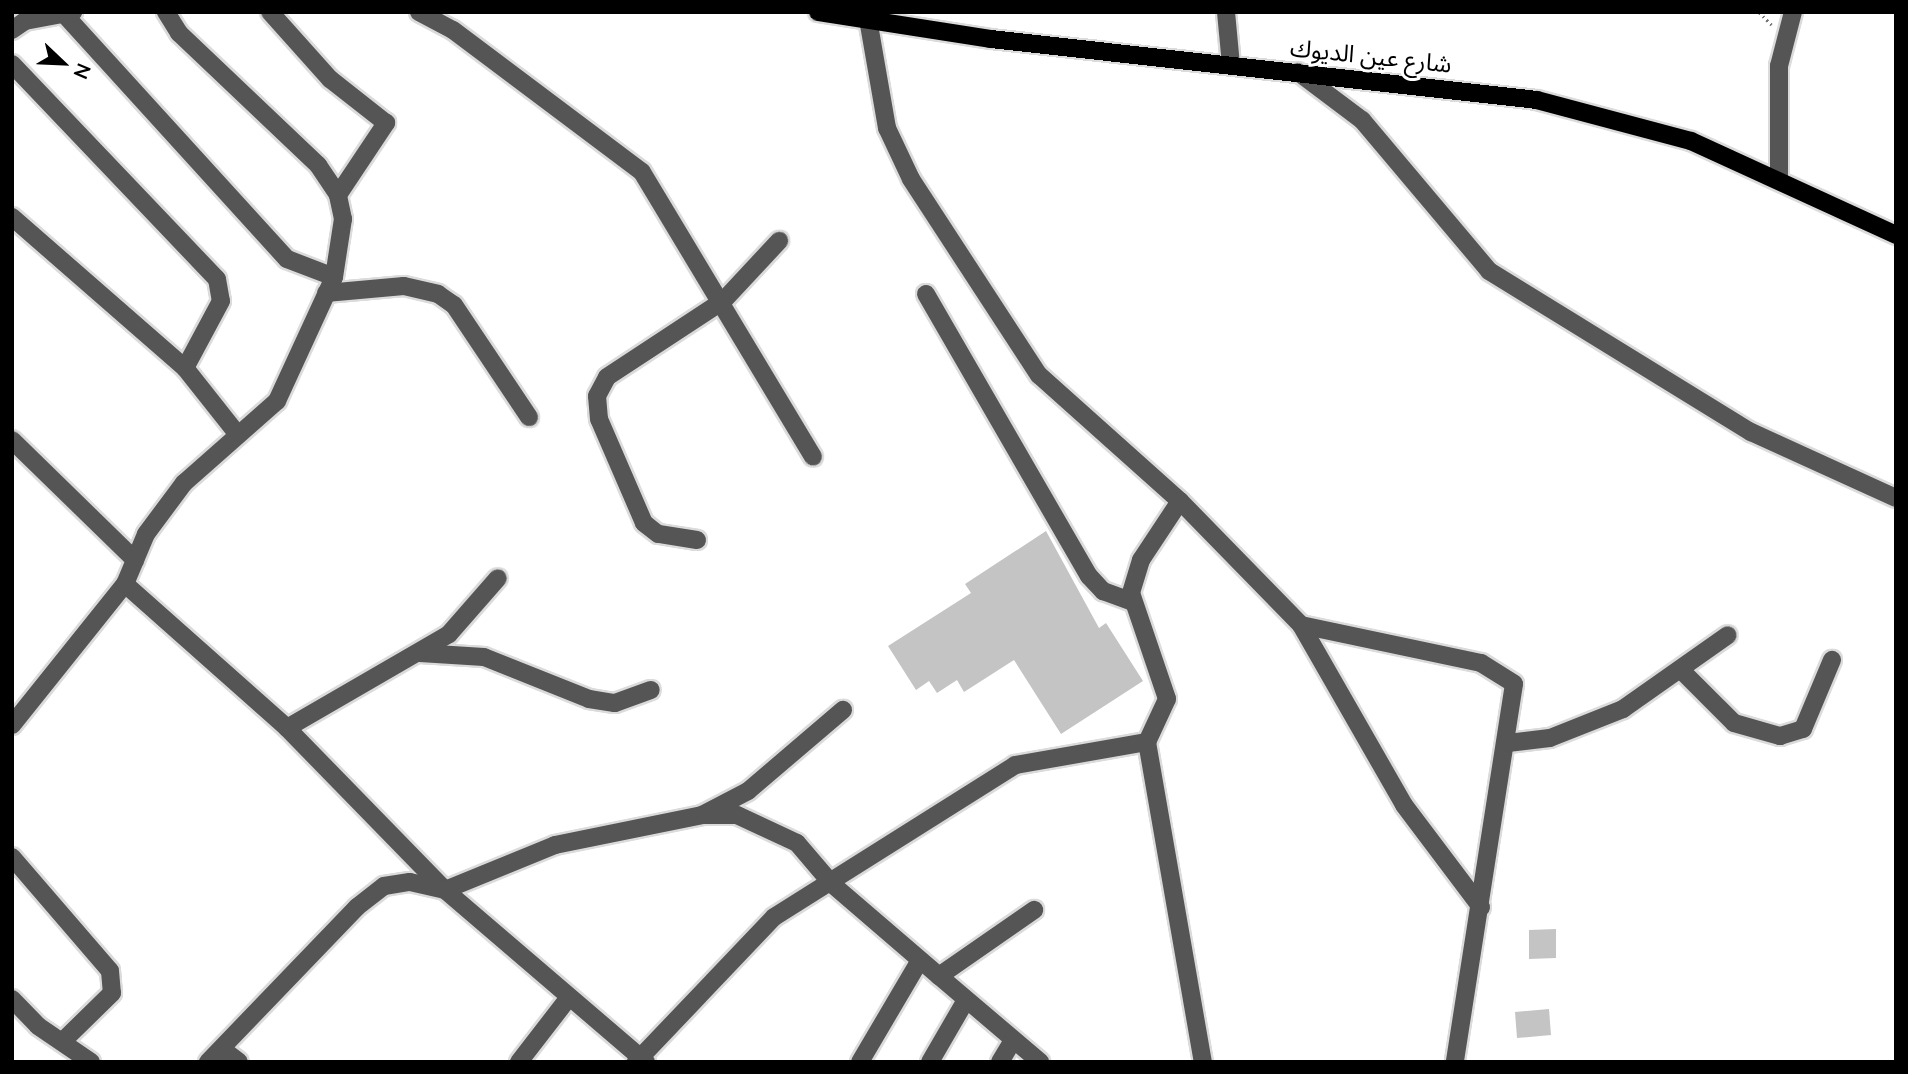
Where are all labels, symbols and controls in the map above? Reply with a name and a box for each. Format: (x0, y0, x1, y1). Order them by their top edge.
north arrow (28, 28, 98, 98)
street label: شارع عين الديوك (1289, 32, 1453, 78)
text: N (69, 60, 96, 83)

